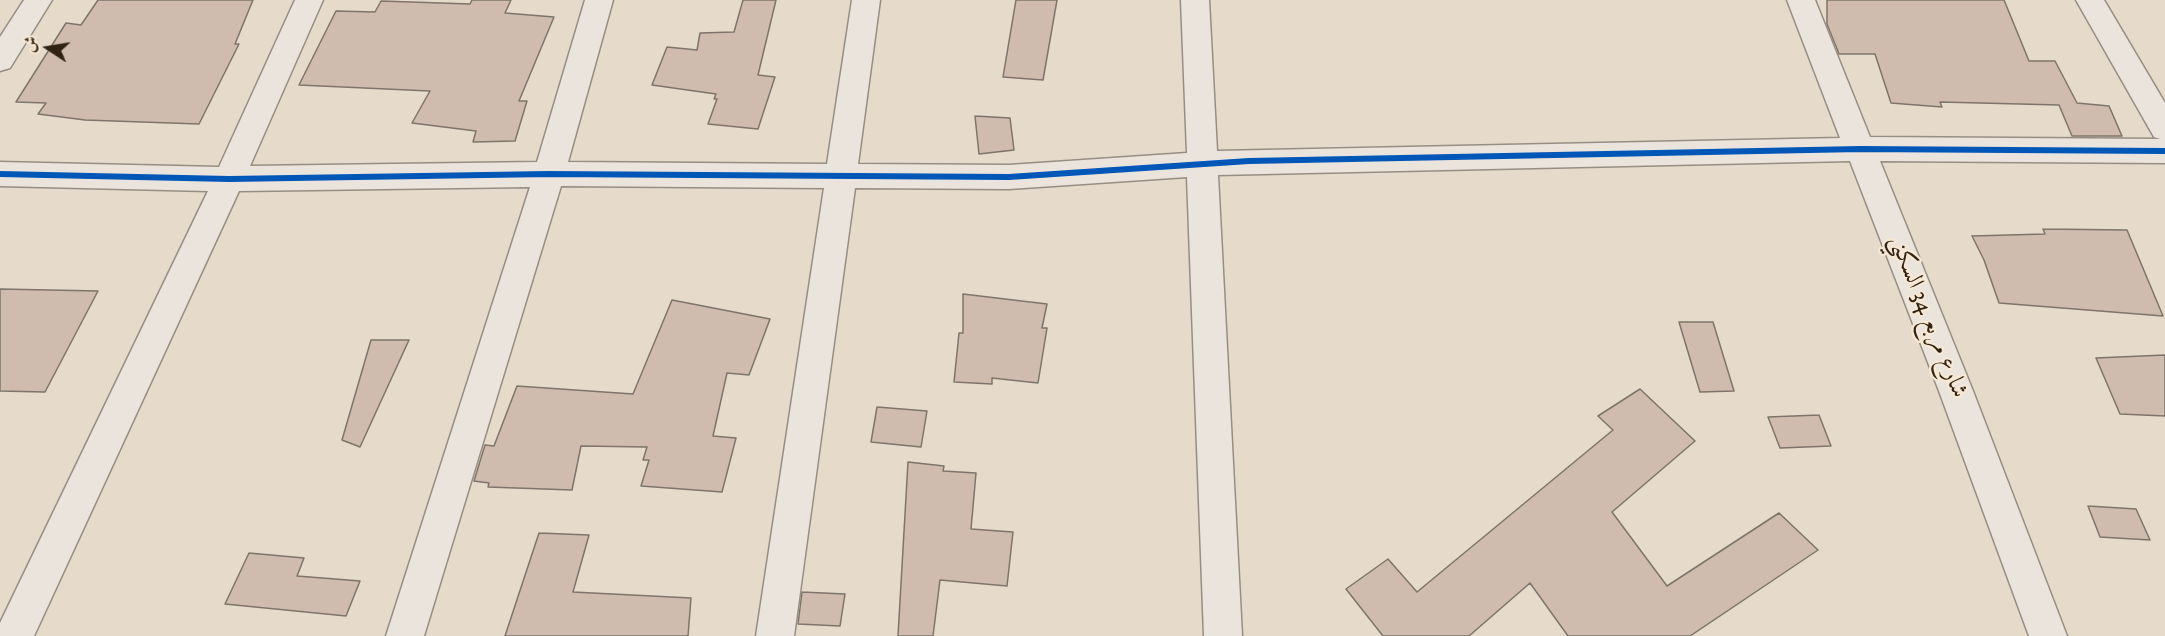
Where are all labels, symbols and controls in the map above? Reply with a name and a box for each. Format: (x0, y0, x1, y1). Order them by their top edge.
north arrow (18, 18, 78, 78)
text: ش (19, 34, 42, 54)
street label: شارع مربع 34 السكني (1881, 232, 1973, 402)

